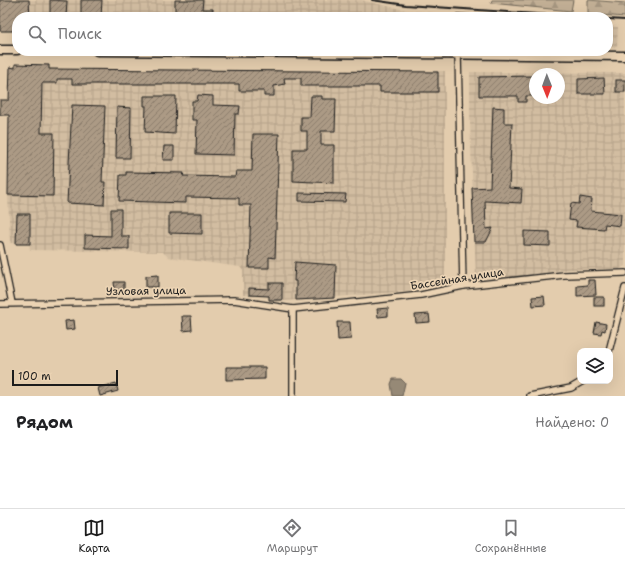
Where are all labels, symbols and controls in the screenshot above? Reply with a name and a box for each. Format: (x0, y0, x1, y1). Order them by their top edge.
search box (12, 12, 613, 56)
icon: search (26, 23, 48, 45)
text: Поиск (58, 24, 102, 44)
north arrow (529, 68, 565, 104)
street label: Бассейная улица (409, 264, 505, 294)
street label: Узловая улица (106, 283, 186, 299)
map controls (577, 348, 613, 384)
button: layers (577, 348, 613, 384)
scale bar (12, 368, 118, 387)
text: 100 m (18, 369, 51, 384)
text: Рядом (16, 411, 73, 433)
text: Найдено: 0 (535, 414, 609, 431)
tab: Карта (78, 517, 110, 556)
tab: Маршрут (267, 517, 318, 556)
tab: Сохранённые (475, 517, 547, 556)

